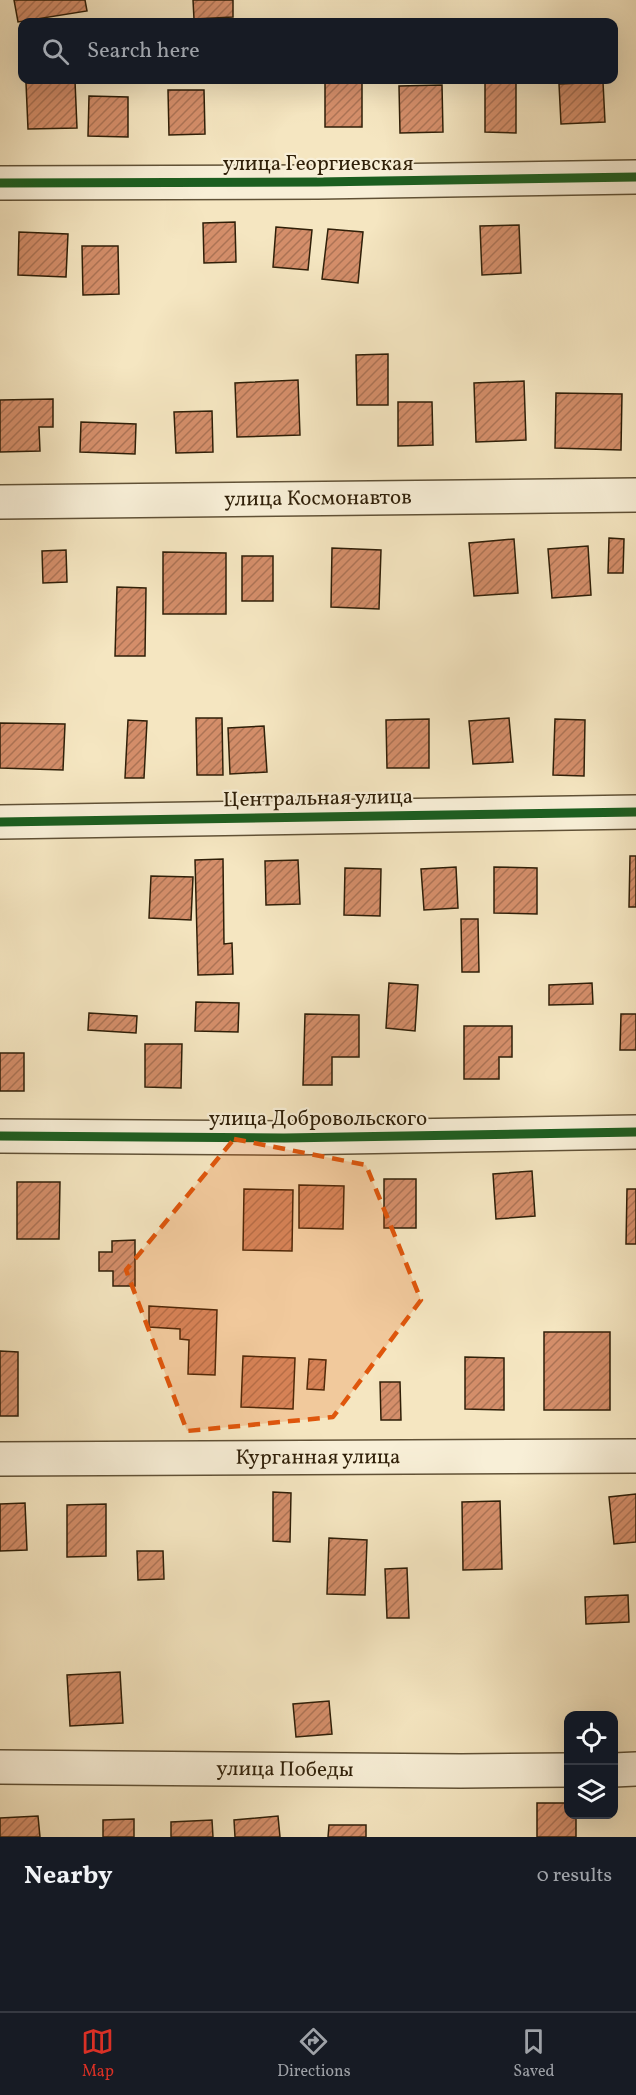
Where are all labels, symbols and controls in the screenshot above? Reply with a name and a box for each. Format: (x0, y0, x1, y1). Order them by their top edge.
search box (18, 18, 618, 84)
icon: search (39, 35, 72, 68)
text: Search here (87, 36, 200, 67)
street label: улица Георгиевская (223, 150, 413, 179)
street label: улица Космонавтов (224, 483, 412, 514)
street label: Центральная улица (223, 783, 413, 815)
street label: улица Добровольского (209, 1105, 427, 1134)
street label: Курганная улица (235, 1443, 401, 1472)
map controls (564, 1711, 618, 1819)
button: locate (564, 1711, 618, 1765)
street label: улица Победы (216, 1754, 354, 1785)
button: layers (564, 1765, 618, 1819)
text: Nearby (24, 1858, 113, 1894)
text: 0 results (537, 1862, 612, 1890)
tab: Map (81, 2025, 114, 2083)
tab: Directions (277, 2025, 351, 2083)
tab: Saved (513, 2025, 555, 2083)

